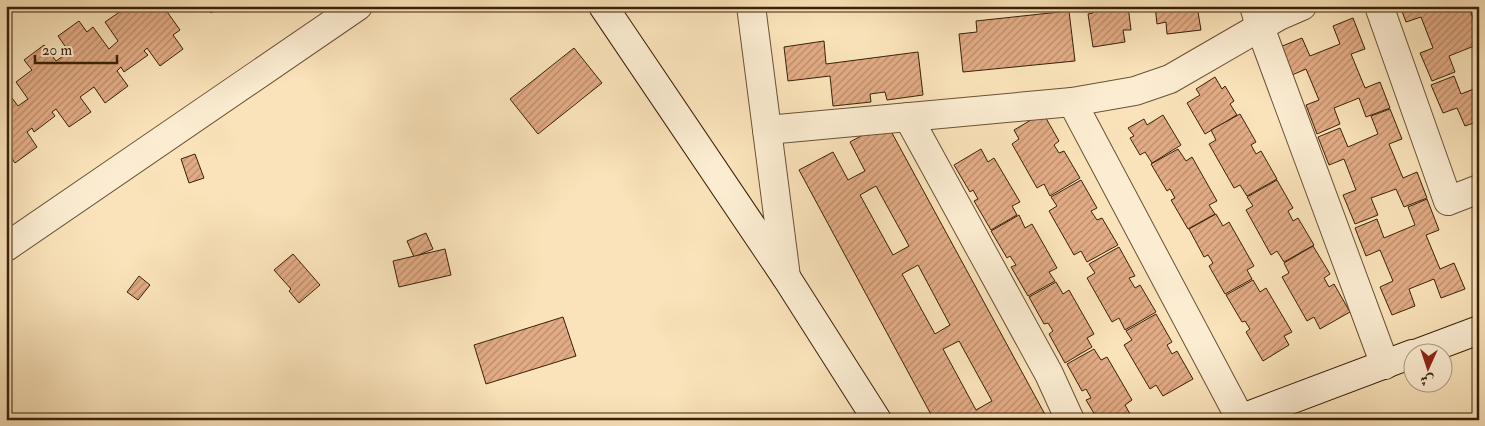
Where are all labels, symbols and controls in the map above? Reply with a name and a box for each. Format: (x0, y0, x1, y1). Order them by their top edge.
scale bar (35, 32, 118, 64)
text: 20 m (42, 41, 72, 60)
north arrow (1402, 344, 1452, 394)
text: ش (1420, 372, 1435, 389)

